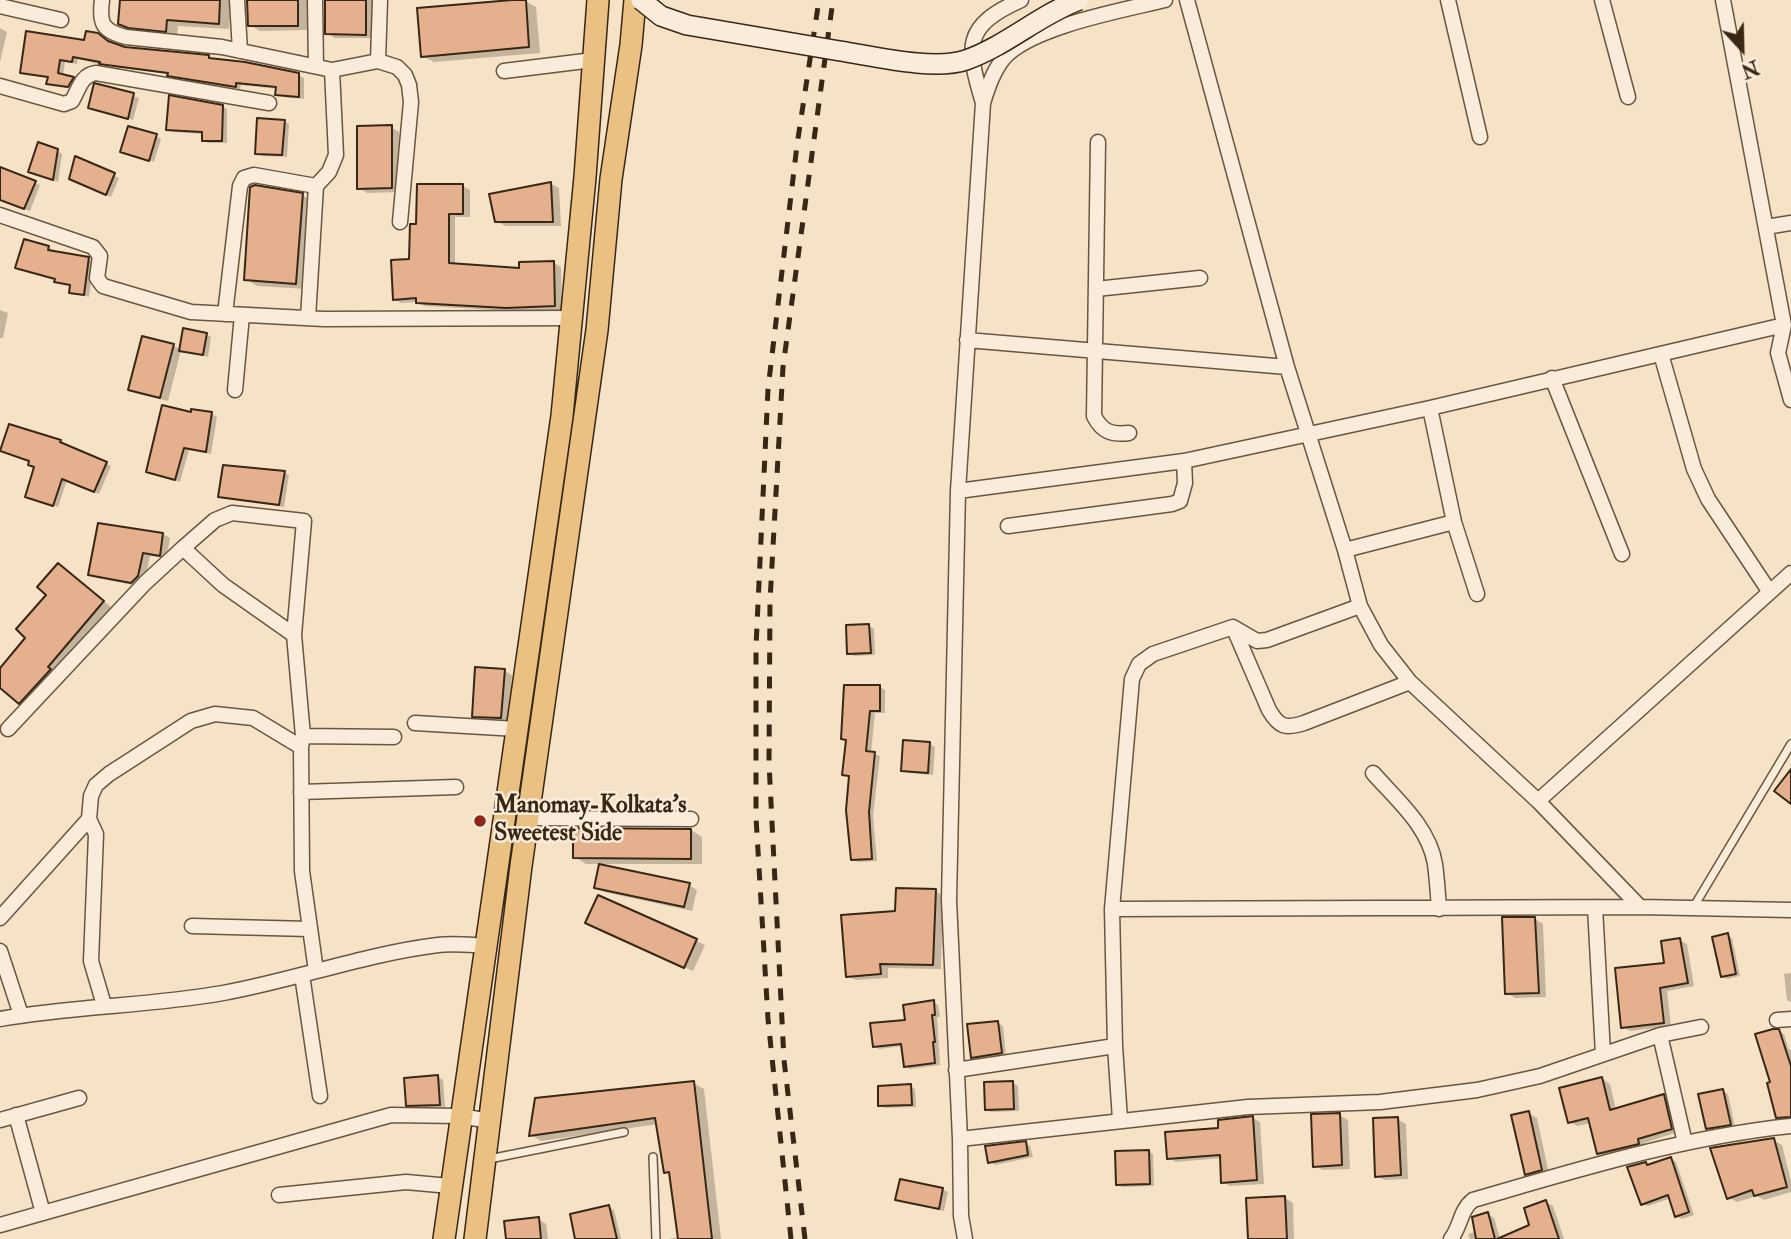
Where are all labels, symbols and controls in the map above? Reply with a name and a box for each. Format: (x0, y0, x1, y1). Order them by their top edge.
north arrow (1707, 14, 1777, 84)
text: N (1737, 54, 1762, 83)
place label: Manomay-Kolkata’s Sweetest Side (494, 793, 686, 849)
marker: Manomay-Kolkata’s Sweetest Side (472, 813, 488, 829)

